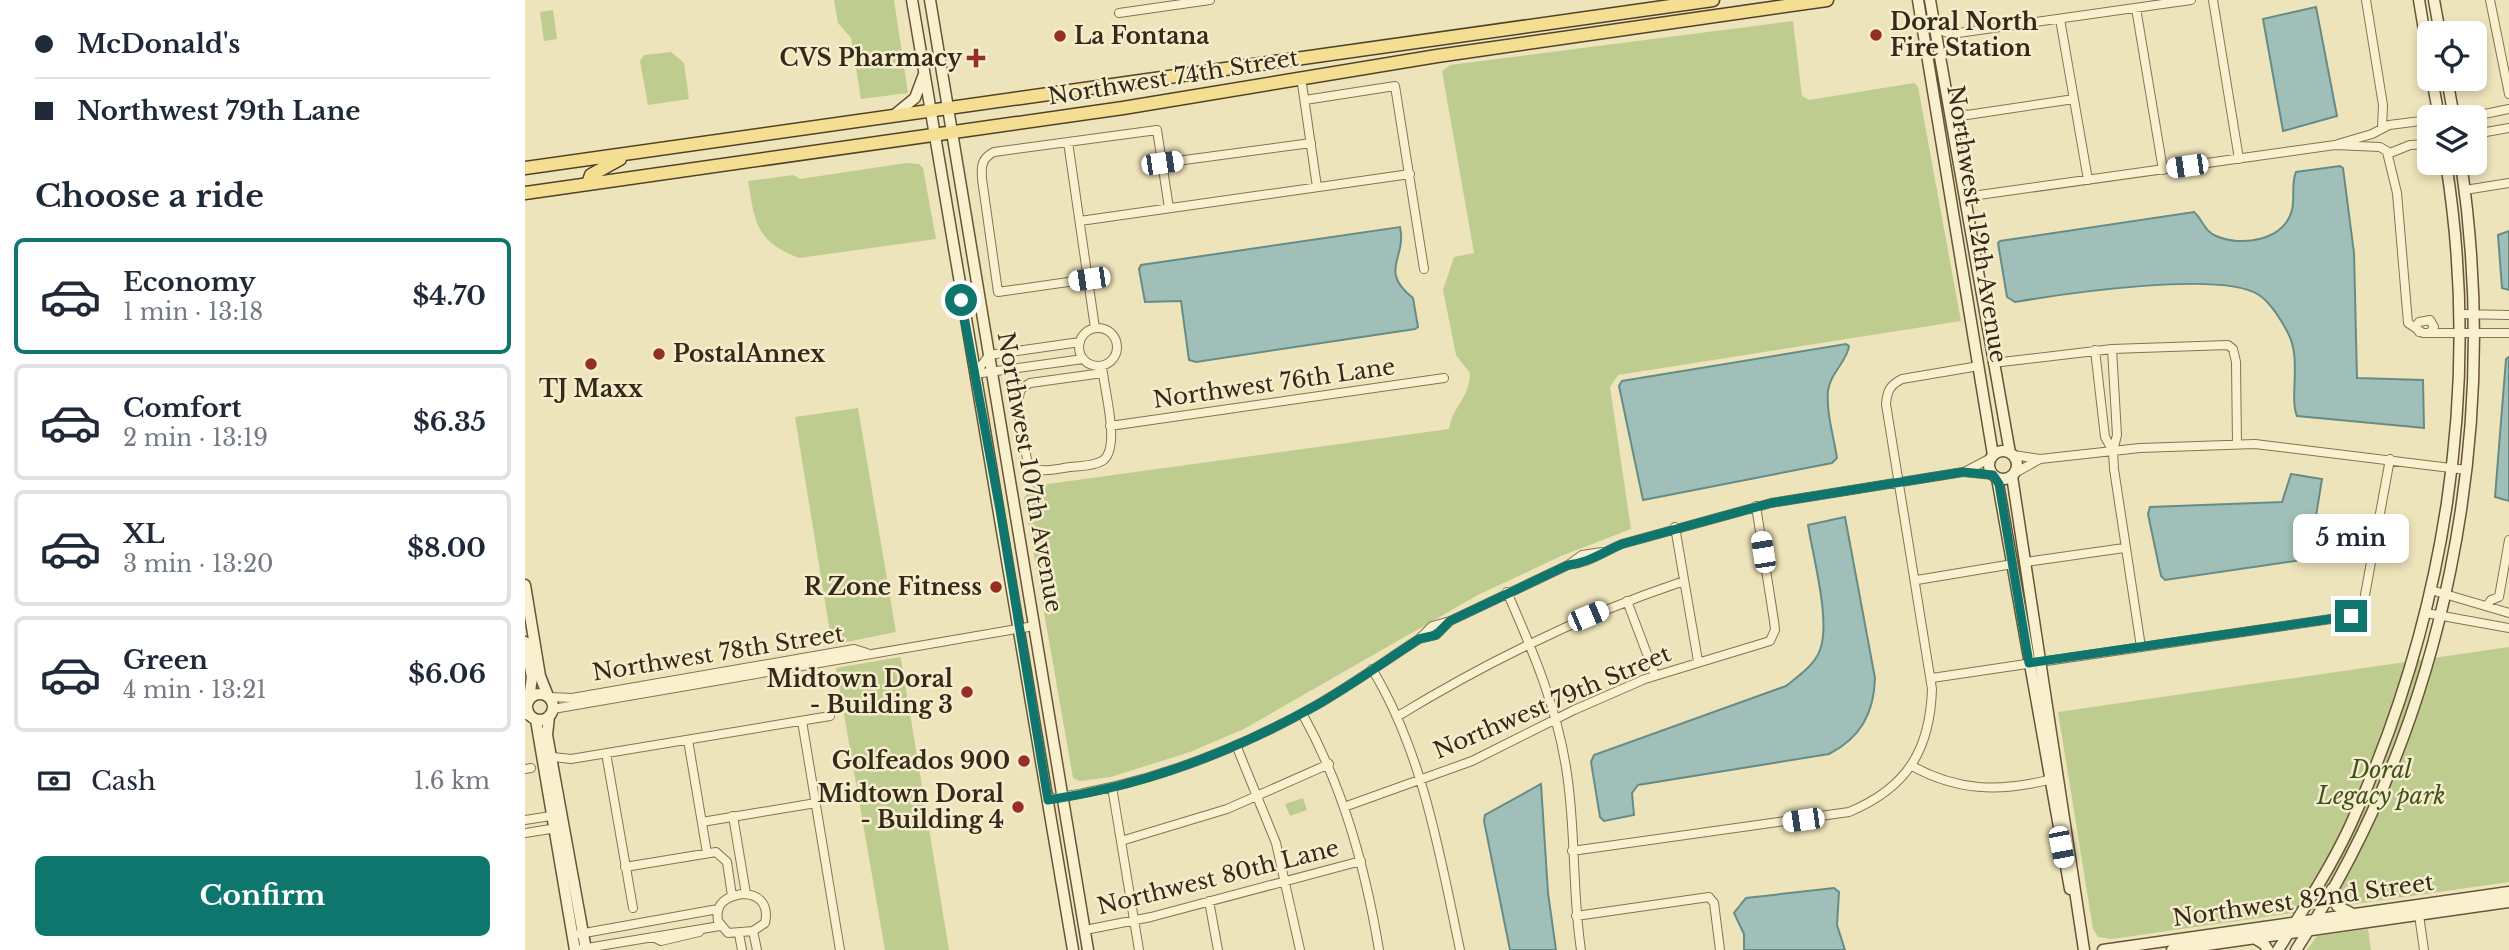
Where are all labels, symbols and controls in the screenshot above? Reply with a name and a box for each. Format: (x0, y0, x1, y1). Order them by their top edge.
place label: Doral North Fire Station (1890, 8, 2039, 62)
map controls (2417, 21, 2487, 175)
button: locate (2417, 21, 2487, 91)
place label: La Fontana (1074, 22, 1209, 50)
marker: Doral North Fire Station (1868, 27, 1884, 43)
text: McDonald's (77, 28, 240, 60)
marker: La Fontana (1052, 28, 1068, 44)
street label: Northwest 74th Street (1046, 43, 1300, 111)
place label: CVS Pharmacy (779, 44, 963, 72)
marker: CVS Pharmacy (968, 50, 984, 66)
street label: Northwest 112th Avenue (1941, 83, 2013, 365)
text: Northwest 79th Lane (77, 95, 361, 127)
button: layers (2417, 105, 2487, 175)
car (1140, 150, 1185, 176)
car (2165, 153, 2210, 179)
text: Choose a ride (35, 176, 264, 216)
icon: car (39, 265, 102, 328)
text: Economy (123, 266, 256, 298)
car (1067, 266, 1112, 292)
text: $4.70 (413, 280, 486, 312)
route start (945, 284, 977, 316)
text: 1 min · 13:18 (123, 298, 263, 326)
street label: Northwest 107th Avenue (992, 330, 1068, 614)
place label: PostalAnnex (673, 340, 825, 368)
marker: PostalAnnex (651, 346, 667, 362)
street label: Northwest 76th Lane (1151, 352, 1397, 414)
marker: TJ Maxx (583, 356, 599, 372)
place label: TJ Maxx (539, 375, 643, 403)
icon: car (39, 391, 102, 454)
text: Comfort (123, 392, 241, 424)
text: $6.35 (413, 406, 486, 438)
text: 2 min · 13:19 (123, 424, 268, 452)
callout: 5 min (2293, 514, 2409, 564)
icon: car (39, 517, 102, 580)
text: XL (123, 518, 165, 550)
text: 5 min (2316, 524, 2386, 552)
car (1750, 530, 1777, 574)
text: $8.00 (407, 532, 486, 564)
text: 3 min · 13:20 (123, 550, 273, 578)
place label: R Zone Fitness (804, 573, 982, 601)
marker: R Zone Fitness (988, 579, 1004, 595)
car (1565, 598, 1612, 634)
route end (2335, 600, 2367, 632)
street label: Northwest 78th Street (590, 619, 846, 687)
street label: Northwest 79th Street (1429, 639, 1675, 765)
icon: car (39, 643, 102, 706)
text: Green (123, 644, 208, 676)
text: $6.06 (408, 658, 486, 690)
place label: Midtown Doral - Building 3 (766, 665, 953, 719)
text: 4 min · 13:21 (123, 676, 267, 704)
marker: Midtown Doral - Building 3 (959, 684, 975, 700)
place label: Golfeados 900 (832, 747, 1010, 775)
marker: Golfeados 900 (1016, 753, 1032, 769)
park label: Doral Legacy park (2316, 756, 2445, 810)
icon: cash (35, 762, 73, 800)
text: Cash (91, 765, 156, 797)
text: 1.6 km (414, 767, 490, 795)
place label: Midtown Doral - Building 4 (817, 780, 1004, 834)
marker: Midtown Doral - Building 4 (1010, 799, 1026, 815)
car (1781, 807, 1826, 833)
car (2047, 824, 2076, 870)
street label: Northwest 80th Lane (1094, 833, 1342, 921)
button: Confirm (35, 856, 490, 936)
street label: Northwest 82nd Street (2171, 868, 2436, 932)

